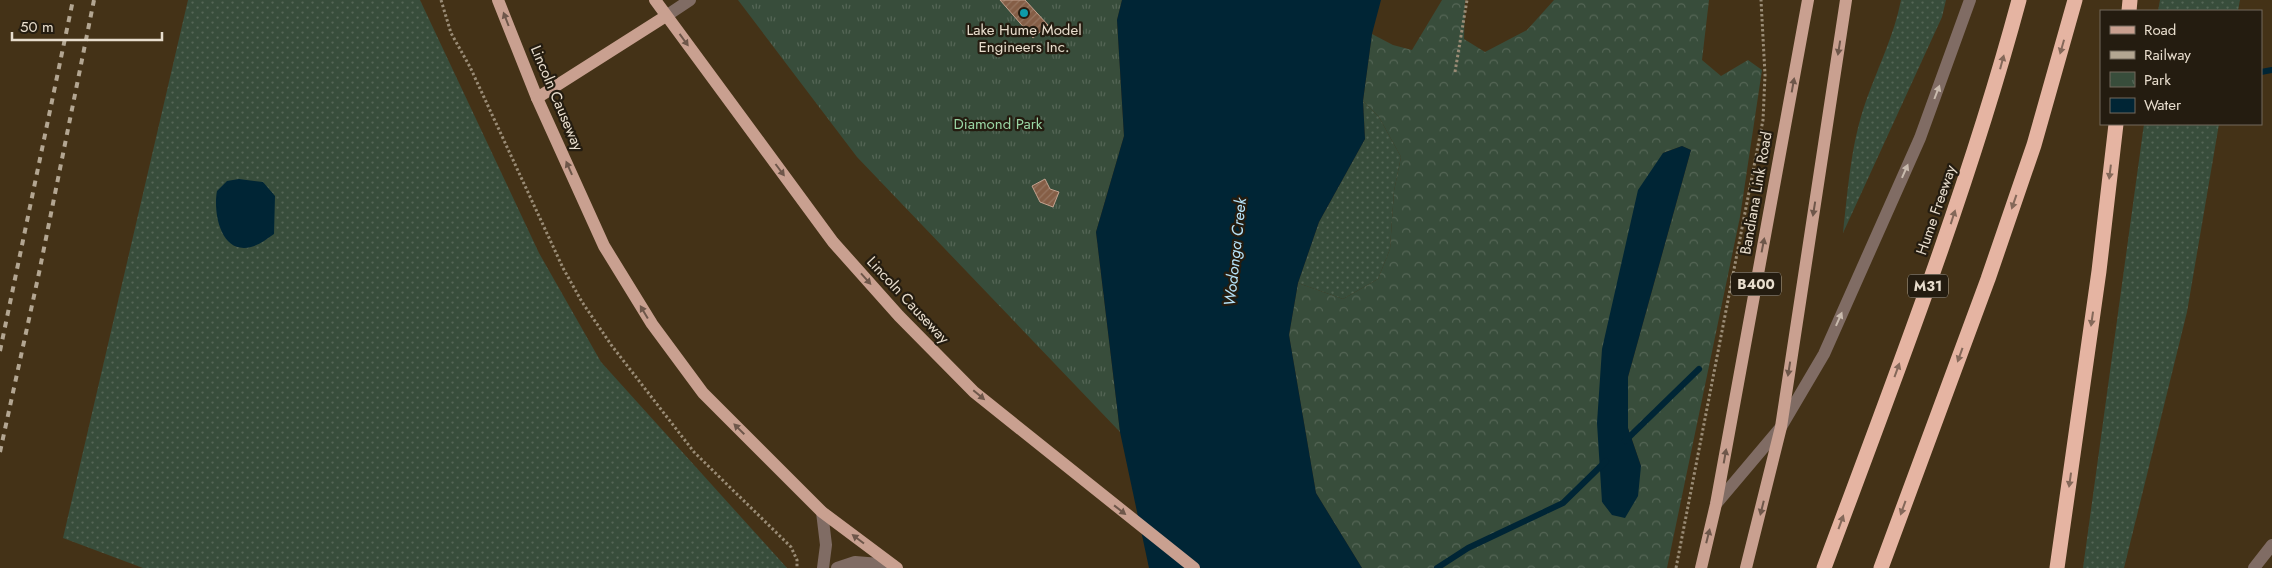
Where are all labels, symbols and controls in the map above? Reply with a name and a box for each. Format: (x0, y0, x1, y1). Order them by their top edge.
marker: Lake Hume Model Engineers Inc. (1018, 7, 1030, 19)
scale bar (12, 10, 162, 42)
legend (2100, 10, 2262, 125)
one-way arrow (502, 11, 509, 26)
text: 50 m (20, 16, 54, 38)
place label: Lake Hume Model Engineers Inc. (966, 19, 1082, 58)
text: Road (2144, 19, 2176, 41)
one-way arrow (678, 33, 689, 46)
one-way arrow (2058, 40, 2066, 55)
one-way arrow (1835, 41, 1843, 57)
street label: Lincoln Causeway (525, 42, 589, 154)
text: Railway (2144, 44, 2191, 66)
one-way arrow (1998, 55, 2006, 70)
text: Park (2144, 69, 2171, 91)
one-way arrow (1789, 77, 1797, 93)
one-way arrow (1934, 85, 1941, 100)
text: Water (2144, 94, 2182, 116)
park label: Diamond Park (954, 113, 1043, 135)
street label: Bandiana Link Road (1734, 130, 1778, 256)
one-way arrow (565, 161, 573, 175)
street label: Hume Freeway (1910, 162, 1962, 258)
one-way arrow (775, 163, 785, 177)
one-way arrow (1902, 164, 1910, 178)
one-way arrow (2106, 164, 2114, 180)
water label: Wodonga Creek (1218, 195, 1252, 307)
one-way arrow (2010, 195, 2018, 210)
one-way arrow (1810, 201, 1818, 217)
one-way arrow (1949, 209, 1957, 224)
one-way arrow (1760, 236, 1768, 252)
street label: Lincoln Causeway (862, 251, 955, 349)
one-way arrow (860, 272, 871, 285)
road number: B400 (1731, 272, 1781, 296)
road number: M31 (1908, 274, 1948, 298)
one-way arrow (640, 305, 649, 319)
one-way arrow (2088, 311, 2096, 327)
one-way arrow (1836, 312, 1844, 326)
one-way arrow (1956, 348, 1964, 363)
one-way arrow (1785, 362, 1793, 378)
one-way arrow (1894, 362, 1901, 377)
one-way arrow (972, 390, 985, 401)
one-way arrow (733, 423, 745, 435)
one-way arrow (1721, 448, 1729, 464)
one-way arrow (2066, 472, 2074, 488)
one-way arrow (1899, 500, 1906, 515)
one-way arrow (1758, 501, 1766, 516)
one-way arrow (1114, 505, 1127, 515)
one-way arrow (1837, 514, 1845, 529)
one-way arrow (1704, 529, 1712, 544)
one-way arrow (851, 534, 865, 544)

